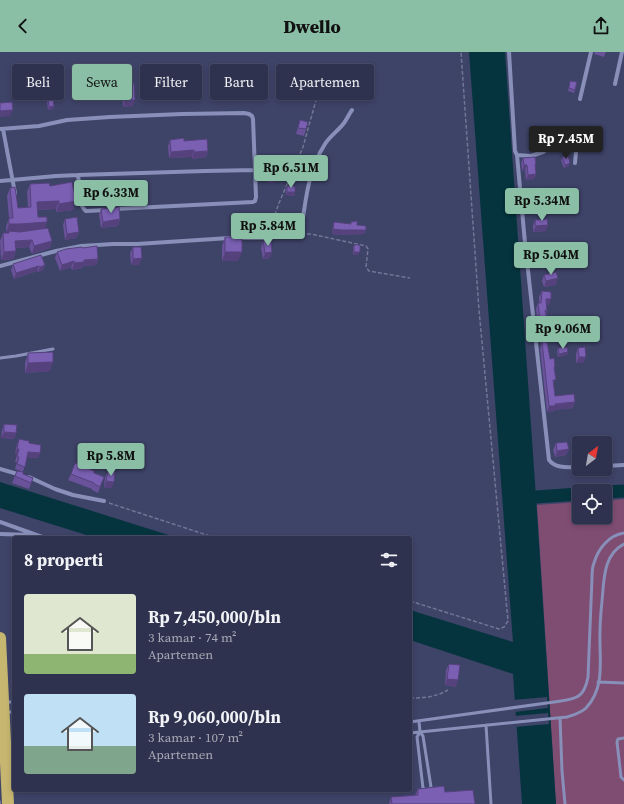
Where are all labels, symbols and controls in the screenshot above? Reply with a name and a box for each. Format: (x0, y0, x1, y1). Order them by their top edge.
text: Dwello (283, 14, 341, 39)
icon: back (12, 15, 34, 37)
icon: share (590, 15, 612, 37)
chip: Beli (12, 64, 64, 100)
chip: Sewa (72, 64, 132, 100)
chip: Filter (140, 64, 202, 100)
chip: Baru (210, 64, 268, 100)
chip: Apartemen (276, 64, 374, 100)
pin: Rp 7.45M (525, 126, 607, 160)
text: Rp 7.45M (538, 130, 594, 147)
pin: Rp 6.51M (250, 155, 332, 189)
text: Rp 6.51M (263, 159, 319, 176)
pin: Rp 6.33M (70, 180, 152, 214)
text: Rp 6.33M (83, 184, 139, 201)
pin: Rp 5.34M (501, 188, 583, 222)
text: Rp 5.34M (514, 192, 570, 209)
pin: Rp 5.84M (227, 213, 309, 247)
text: Rp 5.84M (240, 217, 296, 234)
pin: Rp 5.04M (510, 242, 592, 276)
text: Rp 5.04M (523, 246, 579, 263)
pin: Rp 9.06M (522, 316, 604, 350)
text: Rp 9.06M (535, 320, 591, 337)
north arrow (572, 436, 612, 476)
map controls (572, 436, 612, 524)
pin: Rp 5.8M (74, 443, 148, 477)
text: Rp 5.8M (86, 447, 136, 464)
button: locate (572, 484, 612, 524)
text: 8 properti (24, 548, 103, 572)
icon: filters (378, 549, 400, 571)
text: Rp 7,450,000/bln (148, 605, 281, 629)
icon: home (56, 610, 104, 658)
text: 3 kamar · 74 m² (148, 629, 237, 646)
text: Apartemen (148, 646, 213, 663)
text: Rp 9,060,000/bln (148, 705, 281, 729)
icon: home (56, 710, 104, 758)
text: 3 kamar · 107 m² (148, 729, 243, 746)
text: Apartemen (148, 746, 213, 763)

